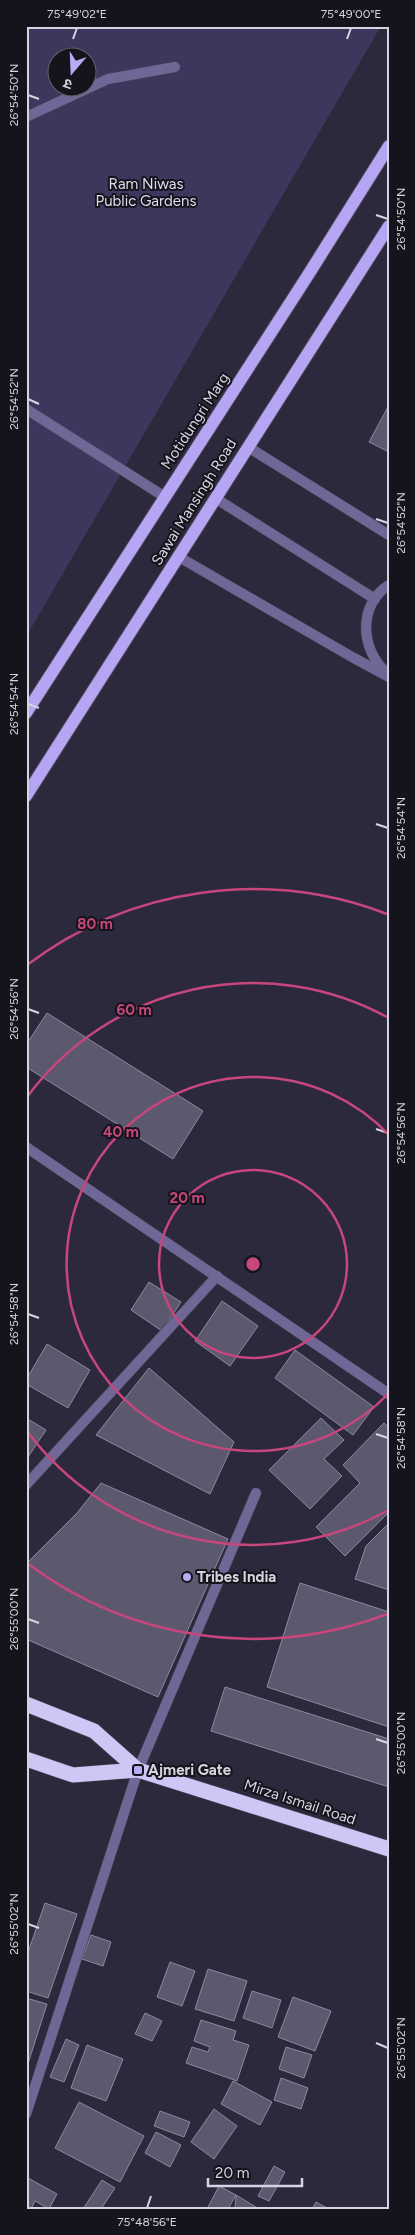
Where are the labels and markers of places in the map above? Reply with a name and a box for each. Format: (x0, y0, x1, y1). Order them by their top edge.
centre of rings (244, 1255, 262, 1273)
place label: Tribes India (197, 1568, 276, 1586)
marker: Tribes India (181, 1571, 193, 1583)
place label: Ajmeri Gate (148, 1761, 232, 1779)
marker: Ajmeri Gate (132, 1764, 144, 1776)

